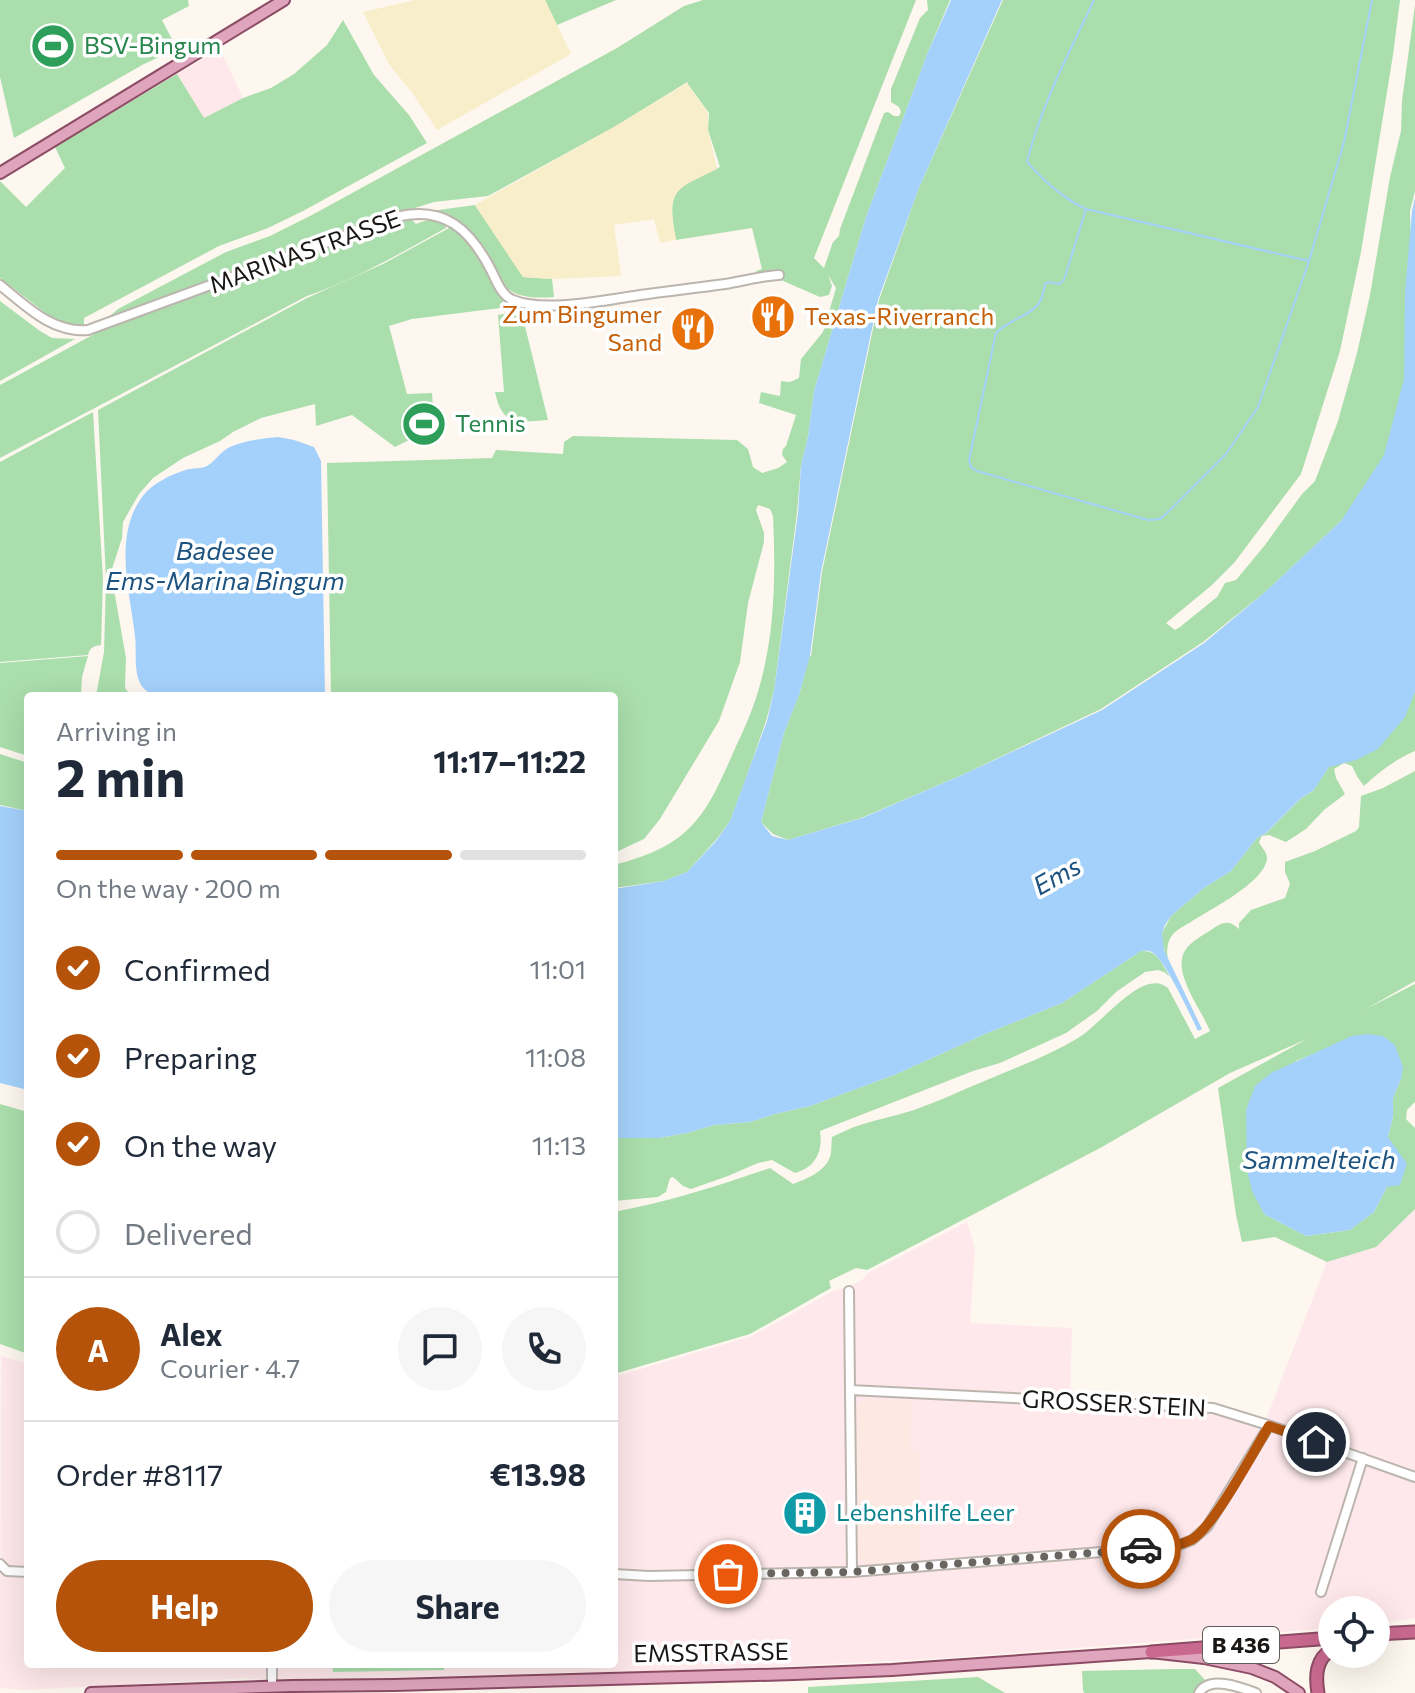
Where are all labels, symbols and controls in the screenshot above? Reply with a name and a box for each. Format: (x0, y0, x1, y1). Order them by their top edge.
sports icon: BSV-Bingum (29, 22, 77, 70)
place label: BSV-Bingum (84, 30, 221, 59)
street label: MARINASTRASSE (205, 203, 404, 299)
restaurant icon: Texas-Riverranch (749, 293, 797, 341)
place label: Zum Bingumer Sand (502, 299, 662, 356)
place label: Texas-Riverranch (804, 301, 994, 330)
restaurant icon: Zum Bingumer Sand (669, 305, 717, 353)
sports icon: Tennis (400, 400, 448, 448)
place label: Tennis (455, 408, 526, 437)
water label: Badesee Ems-Marina Bingum (105, 534, 345, 595)
text: Arriving in (56, 715, 177, 746)
text: 11:17–11:22 (433, 742, 586, 779)
text: 2 min (56, 744, 185, 808)
water label: Ems (1027, 849, 1086, 900)
text: On the way · 200 m (56, 872, 281, 903)
icon: check (56, 946, 100, 990)
text: Confirmed (124, 950, 271, 987)
text: 11:01 (530, 953, 586, 984)
icon: check (56, 1034, 100, 1078)
text: Preparing (124, 1038, 257, 1075)
text: 11:08 (525, 1041, 586, 1072)
icon: check (56, 1122, 100, 1166)
text: On the way (124, 1126, 277, 1163)
text: 11:13 (532, 1129, 586, 1160)
water label: Sammelteich (1242, 1143, 1396, 1174)
text: Delivered (124, 1214, 253, 1251)
button: chat (398, 1307, 482, 1391)
button: phone (502, 1307, 586, 1391)
text: Alex (160, 1315, 223, 1352)
text: A (87, 1331, 109, 1368)
text: Courier · 4.7 (160, 1352, 300, 1383)
street label: GROSSER STEIN (1021, 1383, 1207, 1422)
pin (1282, 1408, 1350, 1476)
icon: home (1294, 1420, 1338, 1464)
text: Order #8117 (56, 1455, 223, 1492)
text: €13.98 (490, 1455, 586, 1492)
building icon: Lebenshilfe Leer (781, 1489, 829, 1537)
place label: Lebenshilfe Leer (836, 1497, 1015, 1526)
courier (1101, 1509, 1181, 1589)
icon: car (1119, 1527, 1163, 1571)
pin (694, 1540, 762, 1608)
icon: bag (706, 1552, 750, 1596)
button: Help (56, 1560, 313, 1652)
button: Share (329, 1560, 586, 1652)
map controls (1318, 1596, 1390, 1668)
button: locate (1318, 1596, 1390, 1668)
road number: B 436 (1203, 1627, 1279, 1663)
street label: EMSSTRASSE (633, 1636, 789, 1667)

